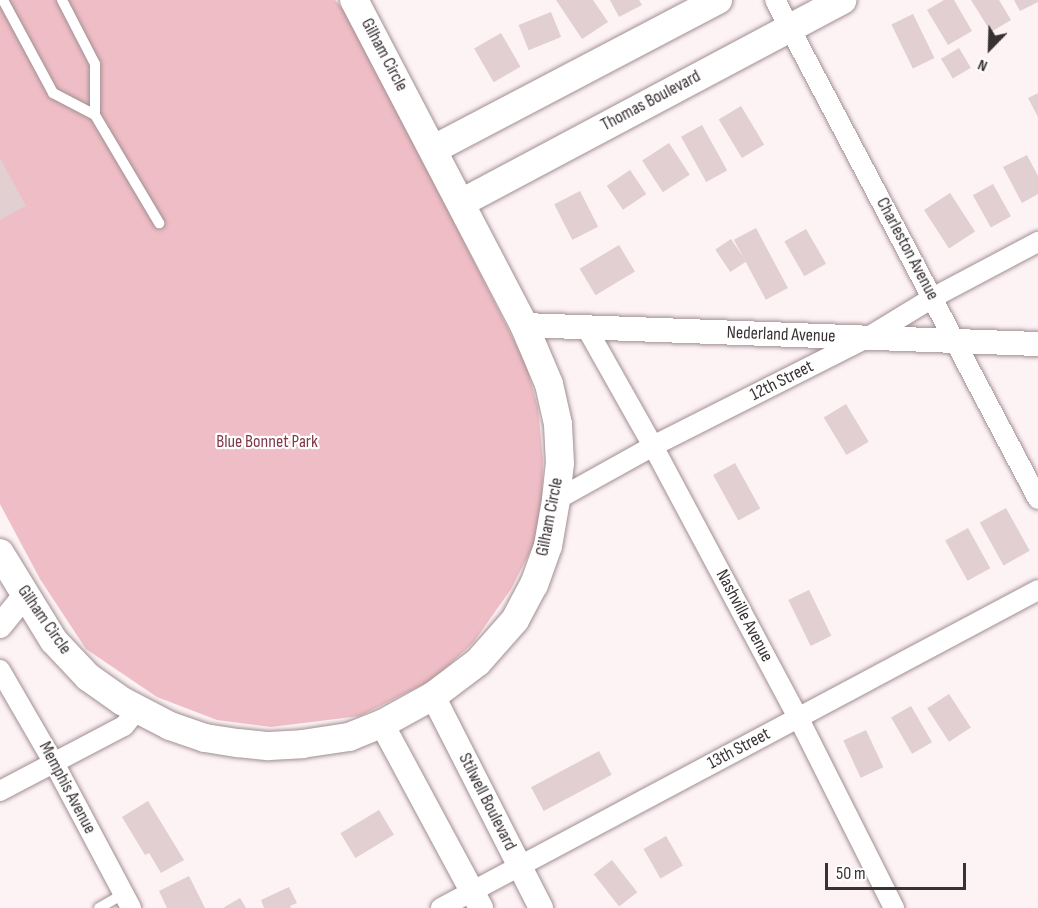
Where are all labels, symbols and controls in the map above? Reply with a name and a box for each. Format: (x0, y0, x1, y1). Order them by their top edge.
street label: Gilham Circle (356, 15, 412, 95)
north arrow (960, 18, 1020, 78)
text: N (975, 55, 990, 75)
street label: Thomas Boulevard (598, 66, 704, 136)
street label: Charleston Avenue (871, 194, 943, 304)
street label: Nederland Avenue (726, 322, 836, 348)
street label: 12th Street (747, 356, 817, 406)
park label: Blue Bonnet Park (216, 431, 318, 453)
street label: Gilham Circle (532, 476, 568, 558)
street label: Nashville Avenue (711, 566, 777, 666)
street label: Gilham Circle (12, 581, 76, 659)
street label: 13th Street (704, 724, 774, 774)
street label: Memphis Avenue (34, 738, 100, 838)
street label: Stilwell Boulevard (453, 750, 521, 854)
scale bar (828, 851, 969, 889)
text: 50 m (836, 863, 866, 884)

